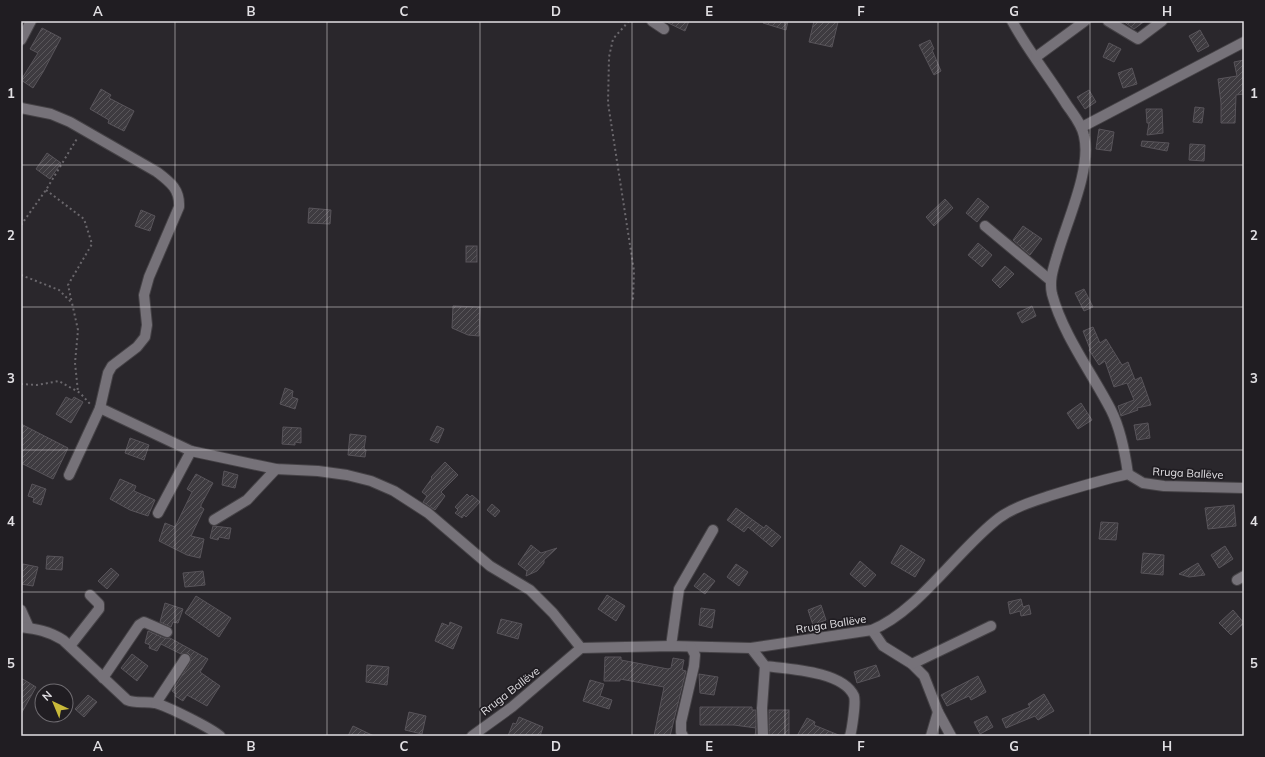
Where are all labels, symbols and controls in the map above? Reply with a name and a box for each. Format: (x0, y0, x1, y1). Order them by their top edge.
text: A (93, 3, 103, 19)
text: B (247, 3, 256, 19)
text: C (400, 3, 409, 19)
text: D (551, 3, 561, 19)
text: E (705, 3, 713, 19)
text: F (857, 3, 865, 19)
text: G (1009, 3, 1019, 19)
text: H (1162, 3, 1172, 19)
text: 1 (7, 85, 15, 101)
text: 1 (1250, 85, 1258, 101)
text: 2 (7, 227, 15, 243)
text: 2 (1250, 227, 1258, 243)
text: 3 (7, 370, 15, 386)
text: 3 (1250, 370, 1258, 386)
street label: Rruga Ballëve (1152, 464, 1224, 482)
text: 4 (7, 513, 15, 529)
text: 4 (1250, 513, 1258, 529)
street label: Rruga Ballëve (795, 612, 867, 636)
text: 5 (7, 655, 15, 671)
text: 5 (1250, 655, 1258, 671)
street label: Rruga Ballëve (478, 664, 542, 718)
north arrow (34, 683, 74, 723)
text: N (39, 688, 55, 704)
text: A (93, 738, 103, 754)
text: B (247, 738, 256, 754)
text: C (400, 738, 409, 754)
text: D (551, 738, 561, 754)
text: E (705, 738, 713, 754)
text: F (857, 738, 865, 754)
text: G (1009, 738, 1019, 754)
text: H (1162, 738, 1172, 754)

